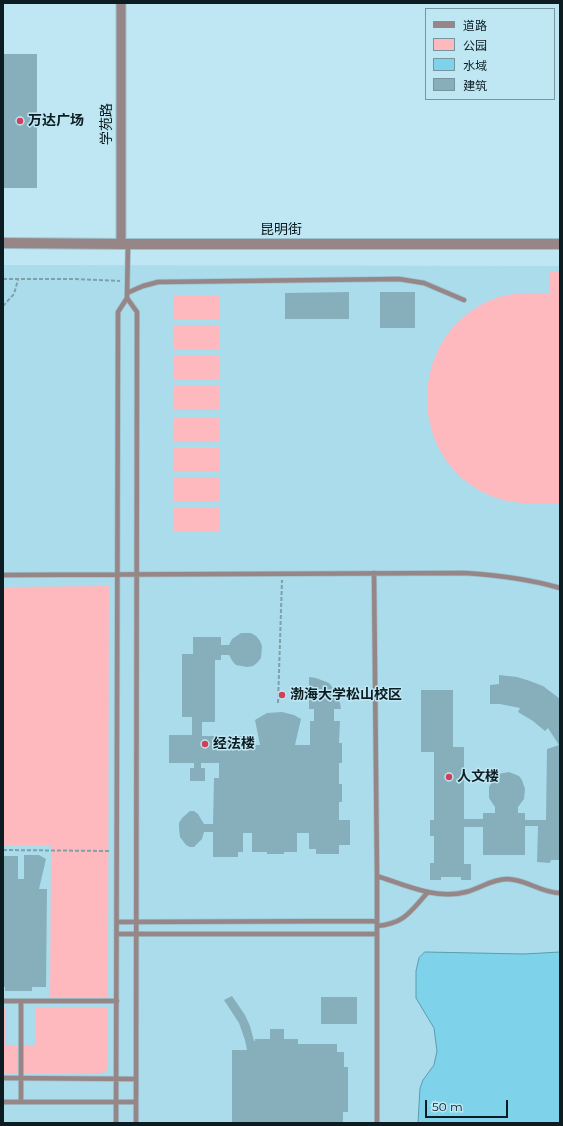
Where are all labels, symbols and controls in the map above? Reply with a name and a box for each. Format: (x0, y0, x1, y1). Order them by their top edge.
legend (425, 8, 555, 100)
text: 道路 (463, 18, 487, 33)
text: 公园 (463, 38, 487, 53)
text: 水域 (463, 58, 487, 73)
text: 建筑 (463, 78, 487, 93)
street label: 学苑路 (99, 103, 115, 145)
place label: 万达广场 (28, 113, 84, 129)
marker: 万达广场 (15, 116, 25, 126)
street label: 昆明街 (260, 222, 302, 238)
place label: 渤海大学松山校区 (290, 687, 402, 703)
marker: 渤海大学松山校区 (277, 690, 287, 700)
place label: 经法楼 (213, 736, 255, 752)
marker: 经法楼 (200, 739, 210, 749)
place label: 人文楼 (457, 769, 499, 785)
marker: 人文楼 (444, 772, 454, 782)
scale bar (427, 1092, 510, 1118)
text: 50 m (432, 1099, 463, 1114)

